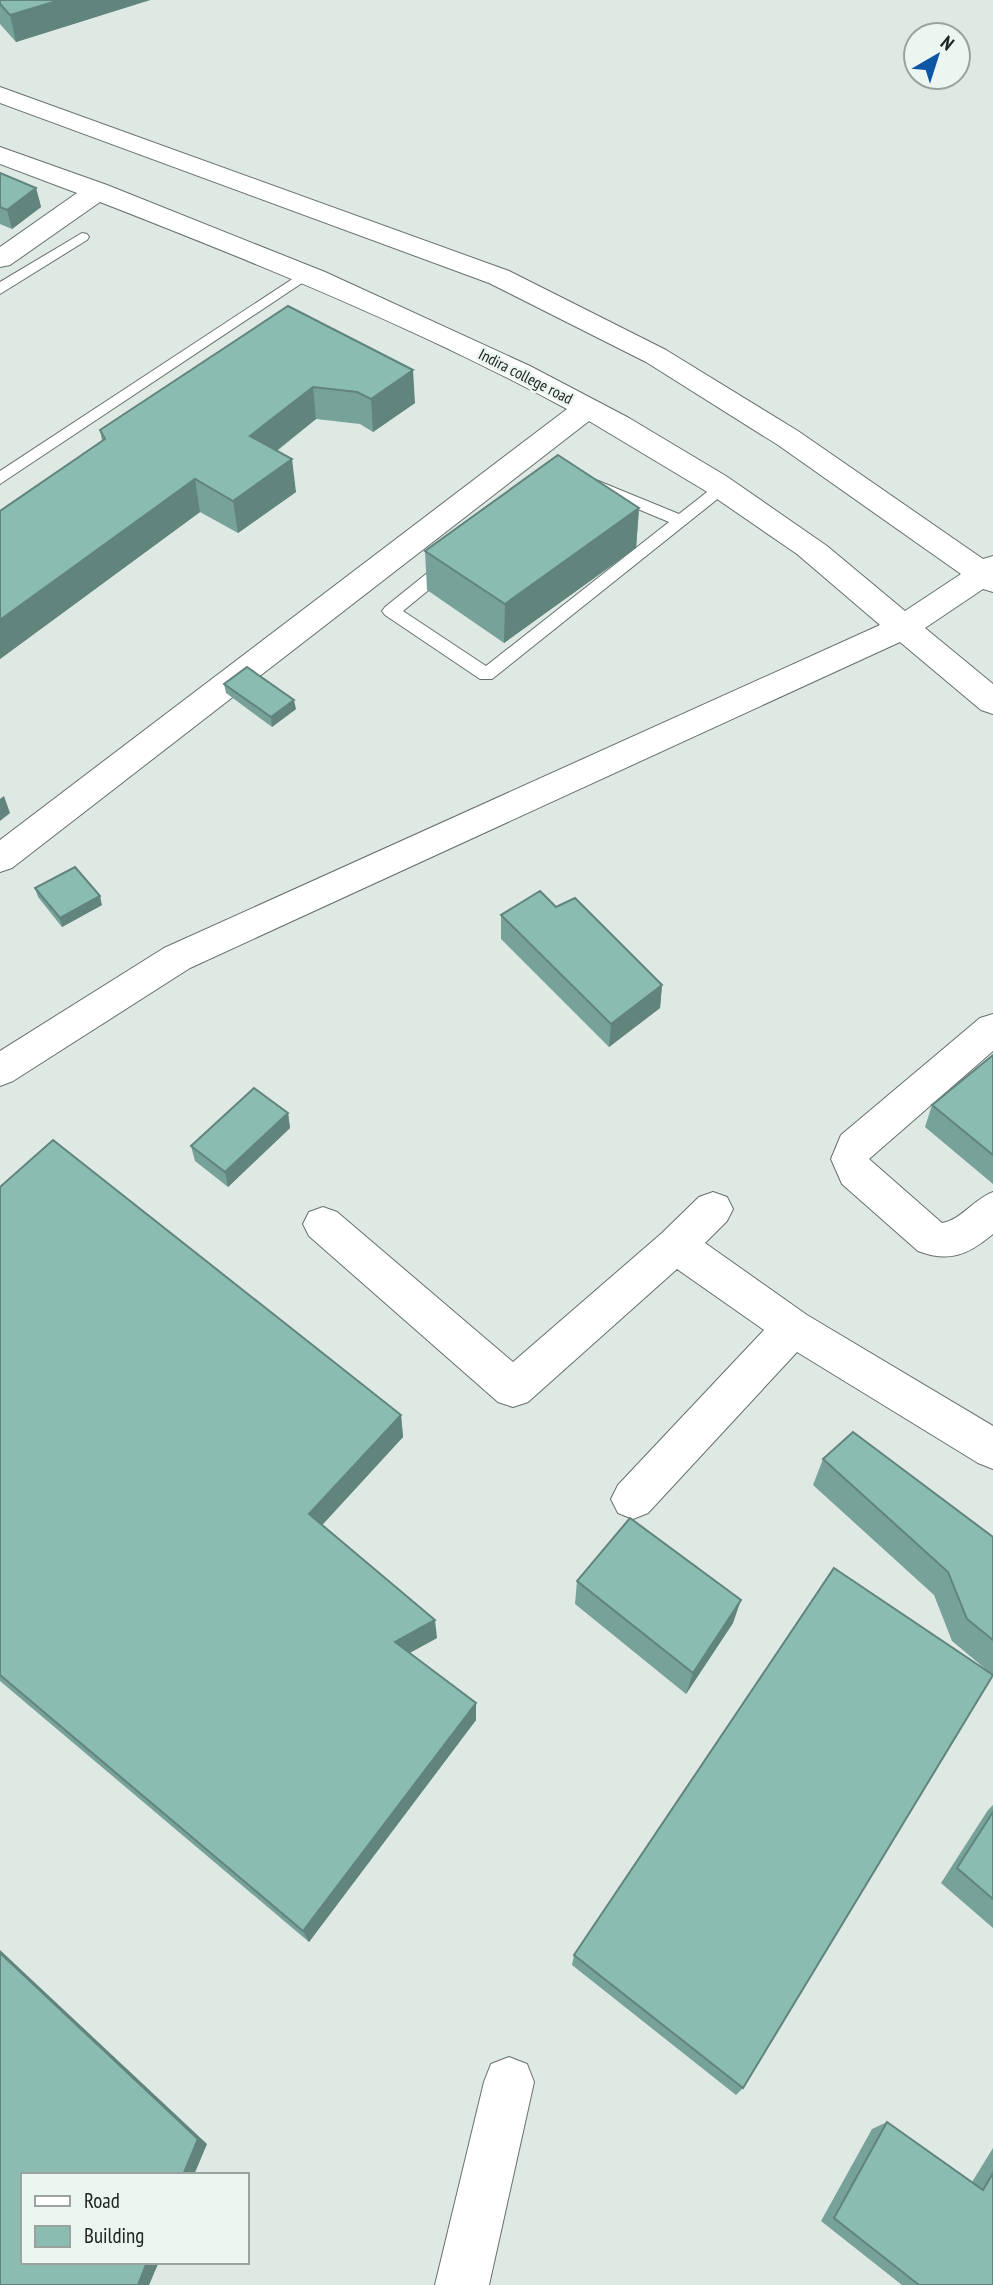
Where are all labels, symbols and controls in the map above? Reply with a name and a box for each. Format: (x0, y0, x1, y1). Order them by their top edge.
north arrow (902, 21, 972, 91)
text: N (936, 30, 959, 55)
street label: Indira college road (476, 344, 577, 408)
legend (21, 2173, 248, 2264)
text: Road (84, 2187, 120, 2214)
text: Building (84, 2222, 144, 2249)

